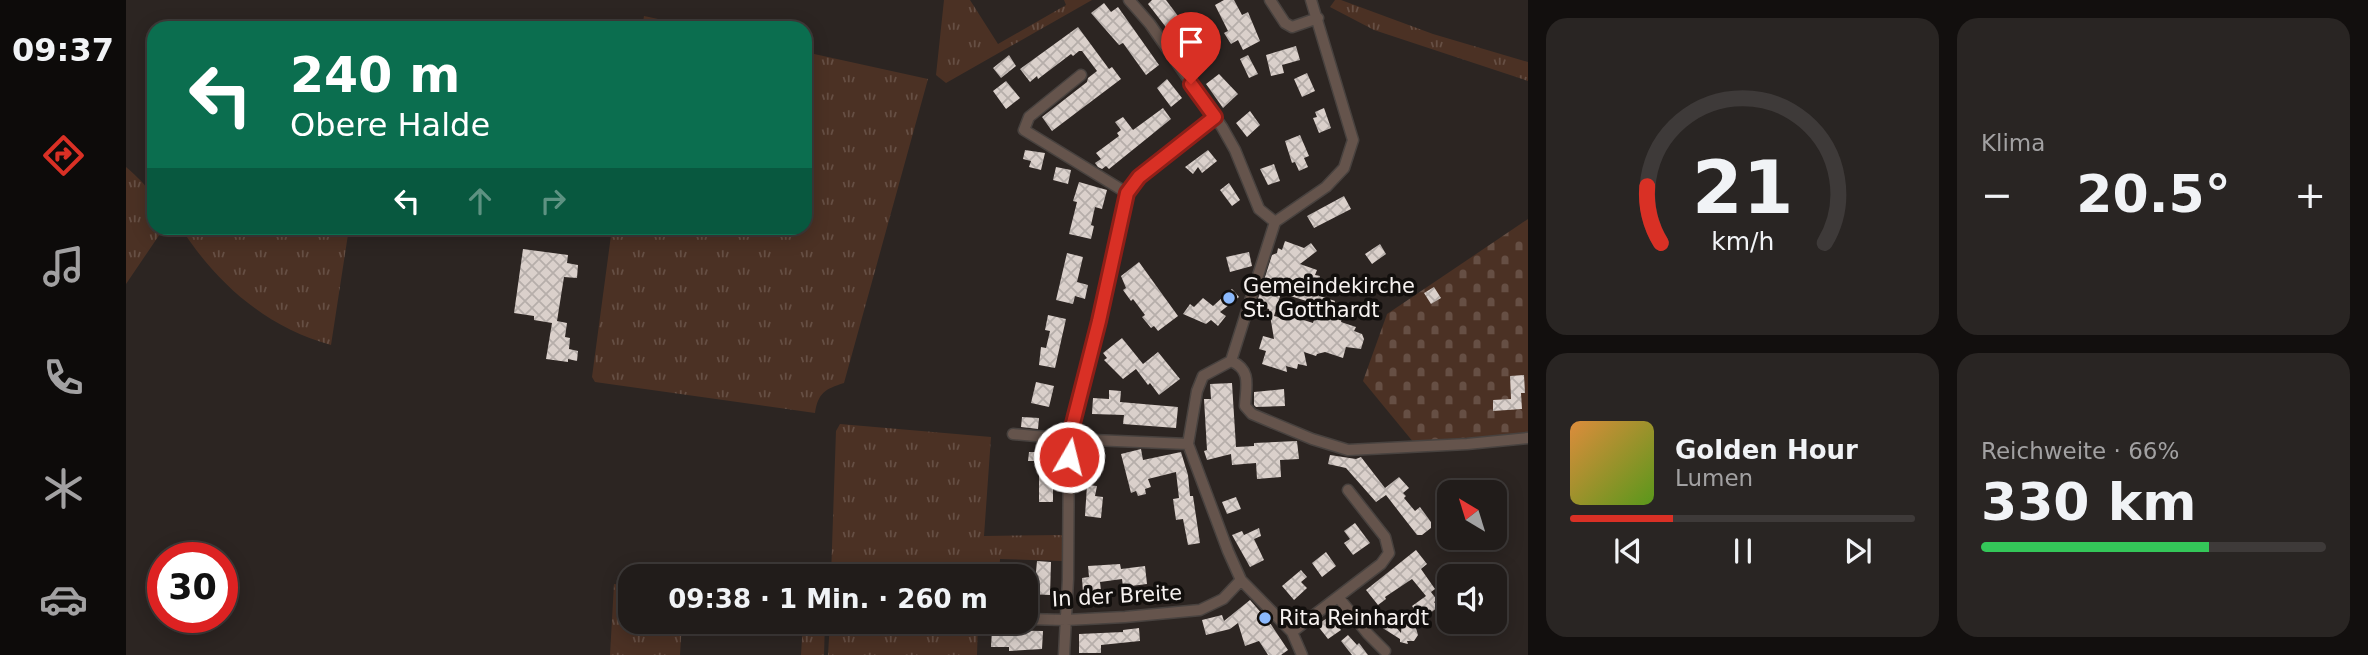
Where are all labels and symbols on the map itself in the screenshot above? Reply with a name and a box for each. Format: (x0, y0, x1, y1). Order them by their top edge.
pin (1161, 12.0, 1221, 84)
place label: Gemeindekirche St. Gotthardt (1243, 274, 1415, 322)
marker: Gemeindekirche St. Gotthardt (1221, 290, 1237, 306)
position arrow (1032, 420, 1106, 494)
north arrow (1437, 480, 1507, 550)
speed limit sign: 30 (147, 542, 238, 633)
street label: In der Breite (1051, 581, 1183, 611)
place label: Rita Reinhardt (1279, 606, 1429, 630)
marker: Rita Reinhardt (1257, 610, 1273, 626)

